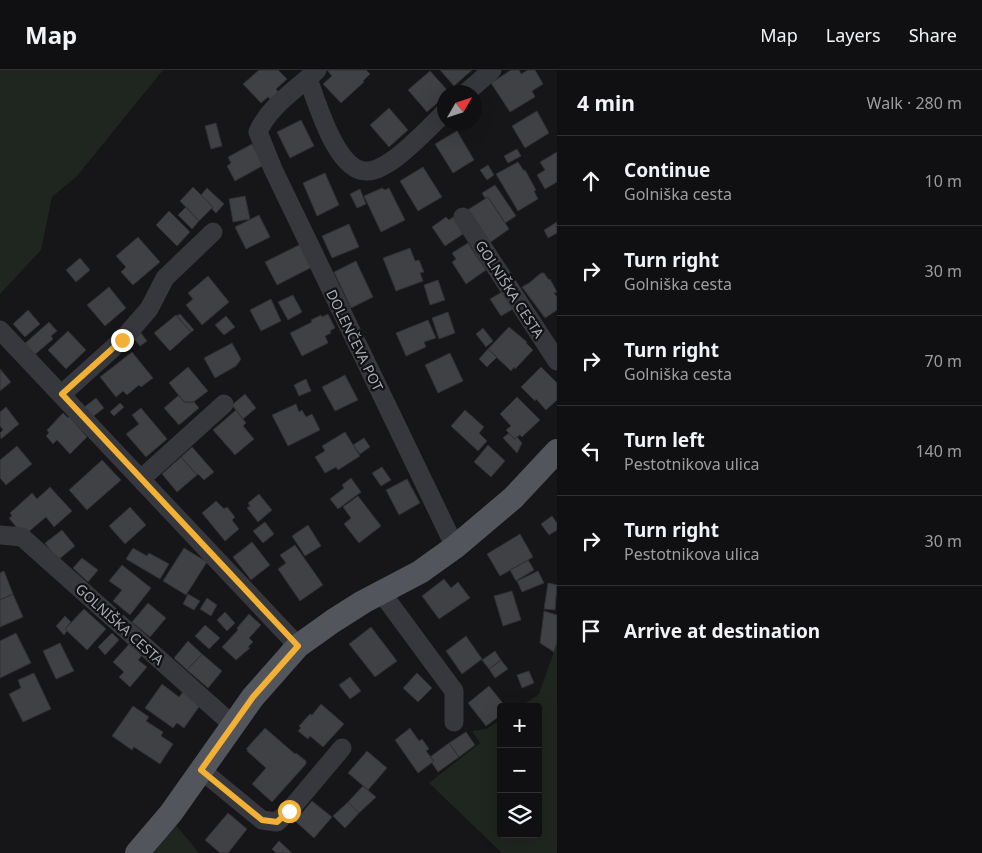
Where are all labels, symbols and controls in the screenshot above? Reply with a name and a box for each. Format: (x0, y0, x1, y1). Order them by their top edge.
text: Map (25, 18, 77, 51)
text: Map (760, 23, 798, 47)
text: Layers (826, 23, 881, 47)
text: Share (909, 23, 957, 47)
north arrow (437, 85, 482, 130)
text: 4 min (577, 89, 635, 117)
text: Walk · 280 m (867, 92, 962, 114)
text: Continue (624, 157, 710, 183)
icon: ahead (577, 167, 605, 195)
text: 10 m (925, 170, 962, 192)
text: Golniška cesta (624, 183, 732, 205)
street label: GOLNIŠKA CESTA (471, 237, 549, 342)
text: Turn right (624, 247, 719, 273)
icon: right (577, 257, 605, 285)
text: 30 m (925, 260, 962, 282)
text: Golniška cesta (624, 273, 732, 295)
street label: DOLENČEVA POT (322, 286, 388, 394)
route end (111, 329, 134, 352)
text: Turn right (624, 337, 719, 363)
icon: right (577, 347, 605, 375)
text: 70 m (925, 350, 962, 372)
text: Golniška cesta (624, 363, 732, 385)
text: Turn left (624, 427, 705, 453)
icon: left (577, 437, 605, 465)
text: 140 m (915, 440, 962, 462)
text: Pestotnikova ulica (624, 453, 760, 475)
text: Turn right (624, 517, 719, 543)
icon: right (577, 527, 605, 555)
text: 30 m (925, 530, 962, 552)
text: Pestotnikova ulica (624, 543, 760, 565)
street label: GOLNIŠKA CESTA (72, 579, 168, 669)
icon: arrive (577, 617, 605, 645)
text: Arrive at destination (624, 618, 820, 644)
map controls (497, 703, 542, 838)
button: + (497, 703, 542, 748)
button: − (497, 748, 542, 793)
button: layers (497, 793, 542, 838)
route start (278, 800, 301, 823)

